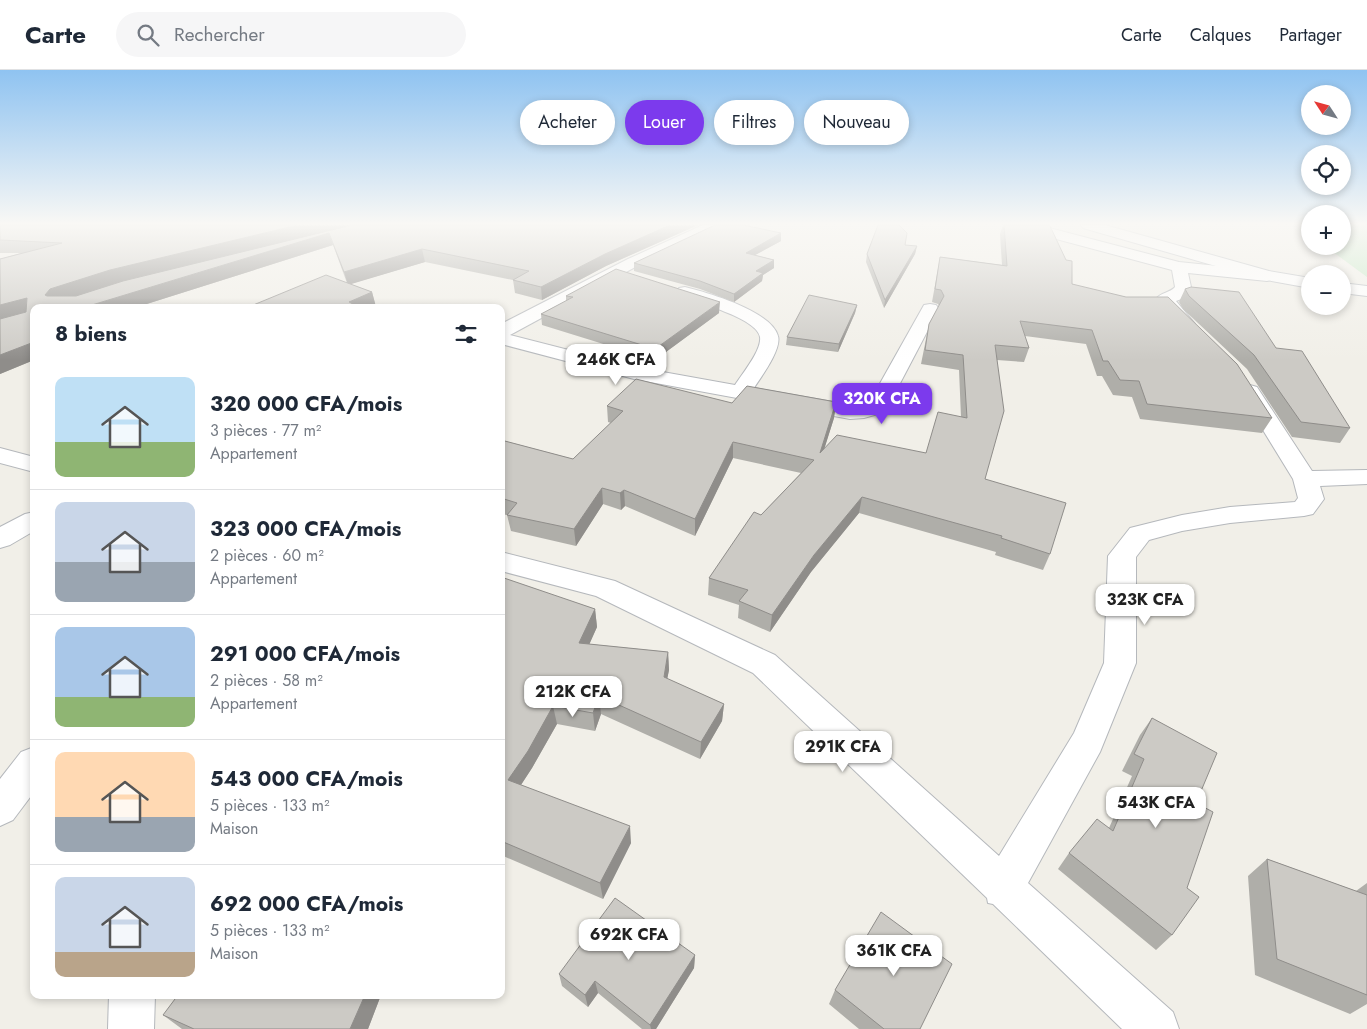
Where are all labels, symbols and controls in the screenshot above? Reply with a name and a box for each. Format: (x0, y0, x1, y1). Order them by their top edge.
search box (116, 12, 466, 57)
text: Carte (25, 17, 86, 52)
icon: search (134, 21, 162, 49)
text: Rechercher (174, 21, 265, 48)
text: Carte (1121, 22, 1162, 48)
text: Calques (1190, 22, 1251, 48)
text: Partager (1279, 22, 1342, 48)
north arrow (1301, 85, 1351, 135)
map controls (1301, 85, 1351, 315)
chip: Acheter (520, 100, 615, 145)
chip: Louer (625, 100, 704, 145)
chip: Filtres (714, 100, 794, 145)
chip: Nouveau (804, 100, 909, 145)
button: locate (1301, 145, 1351, 195)
button: + (1301, 205, 1351, 255)
button: − (1301, 265, 1351, 315)
text: 8 biens (55, 319, 127, 349)
icon: filters (452, 320, 480, 348)
pin: 246K CFA (564, 344, 668, 386)
text: 246K CFA (576, 348, 656, 371)
pin: 320K CFA (830, 382, 934, 425)
text: 320K CFA (843, 387, 921, 410)
text: 320 000 CFA/mois (210, 389, 402, 419)
icon: home (95, 397, 155, 457)
text: 3 pièces · 77 m² (210, 419, 321, 442)
text: Appartement (210, 442, 297, 465)
text: 323 000 CFA/mois (210, 514, 401, 544)
icon: home (95, 522, 155, 582)
text: 2 pièces · 60 m² (210, 544, 324, 567)
text: Appartement (210, 567, 297, 590)
pin: 323K CFA (1093, 584, 1197, 626)
text: 323K CFA (1106, 588, 1184, 611)
text: 291 000 CFA/mois (210, 639, 400, 669)
icon: home (95, 647, 155, 707)
text: 2 pièces · 58 m² (210, 669, 323, 692)
pin: 212K CFA (521, 676, 625, 718)
text: 212K CFA (535, 680, 611, 703)
text: Appartement (210, 692, 297, 715)
pin: 291K CFA (791, 730, 895, 773)
text: 291K CFA (805, 735, 881, 758)
text: 543 000 CFA/mois (210, 764, 403, 794)
icon: home (95, 772, 155, 832)
pin: 543K CFA (1104, 786, 1208, 829)
text: 543K CFA (1117, 791, 1195, 814)
text: 5 pièces · 133 m² (210, 794, 330, 817)
text: Maison (210, 817, 258, 840)
text: 692 000 CFA/mois (210, 889, 403, 919)
icon: home (95, 897, 155, 957)
pin: 692K CFA (577, 918, 681, 961)
text: 5 pièces · 133 m² (210, 919, 330, 942)
text: 692K CFA (590, 923, 668, 946)
pin: 361K CFA (842, 934, 946, 977)
text: 361K CFA (856, 939, 932, 962)
text: Maison (210, 942, 258, 965)

